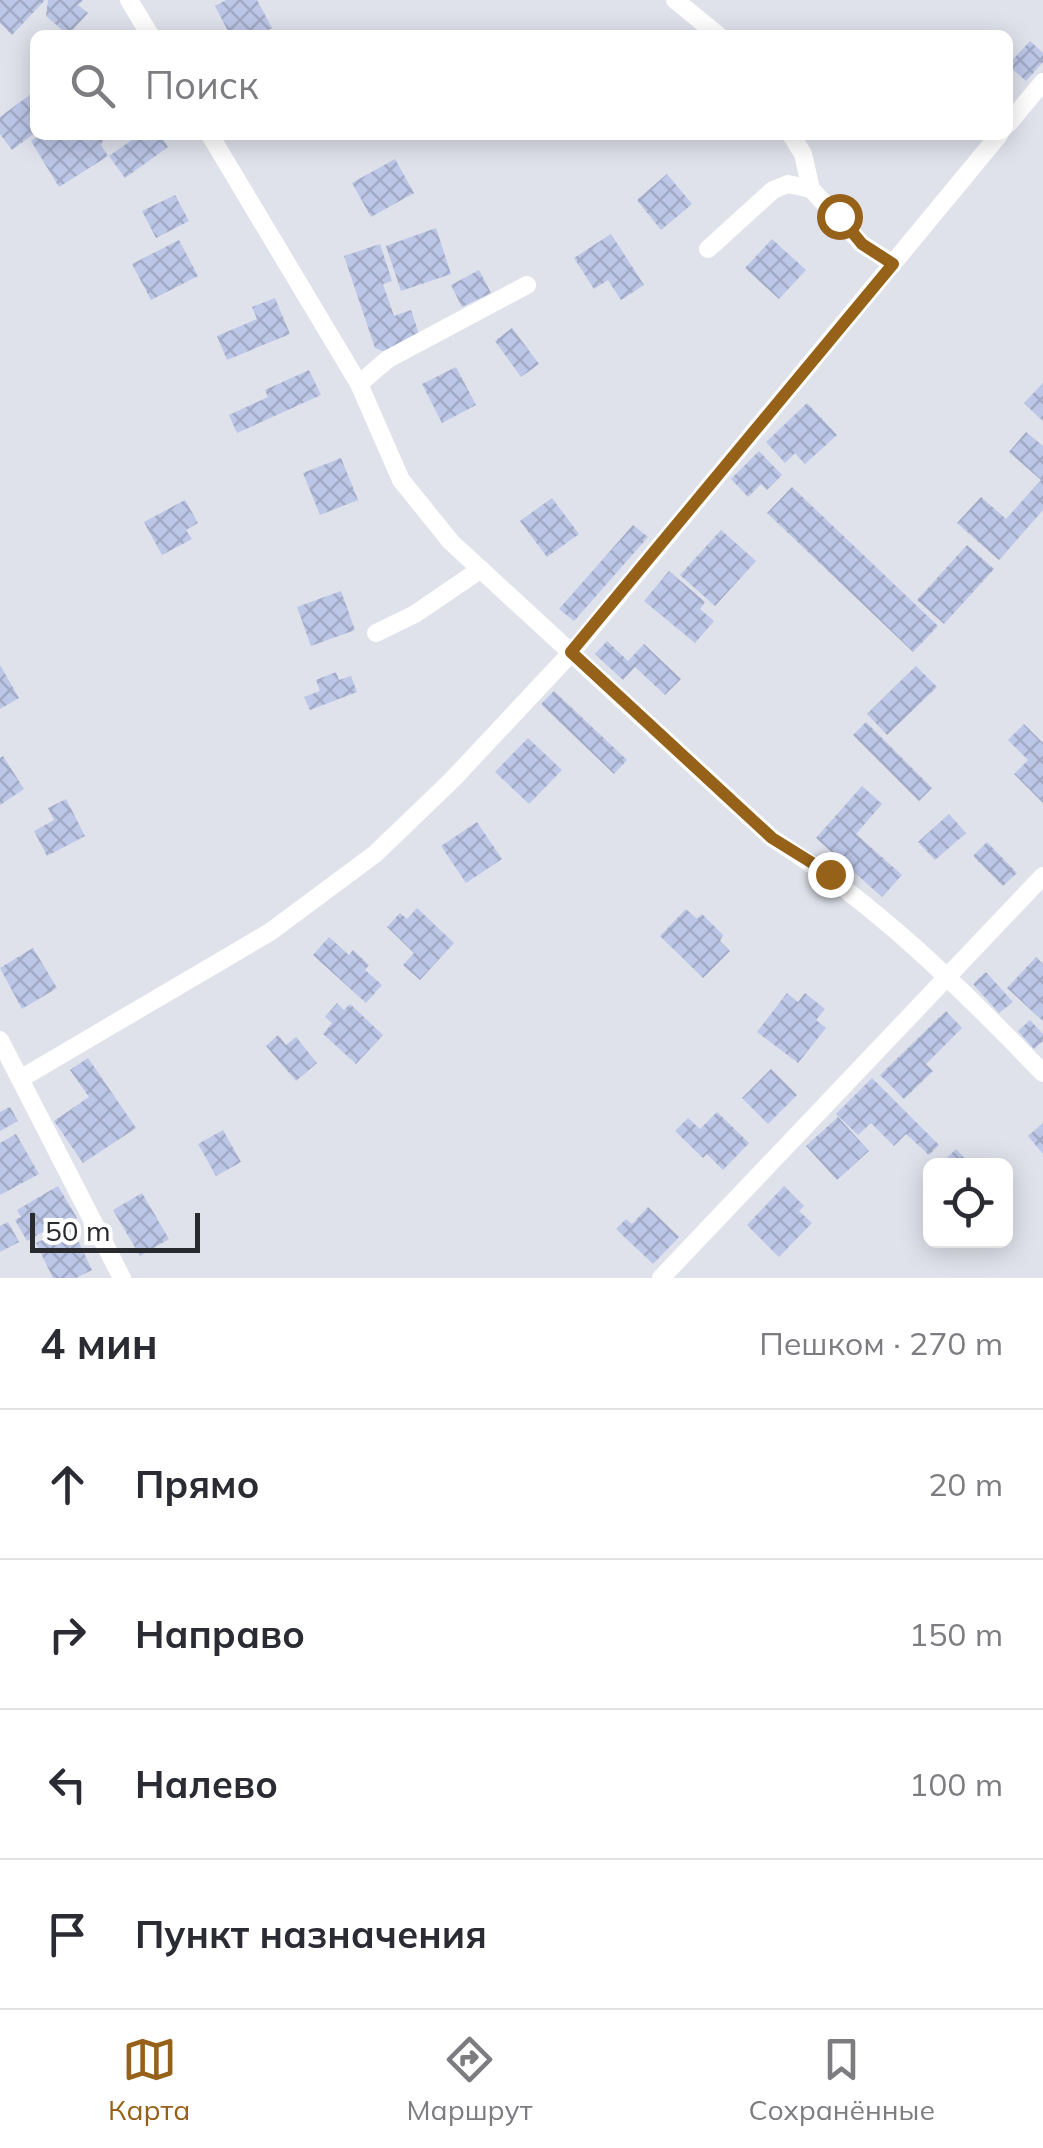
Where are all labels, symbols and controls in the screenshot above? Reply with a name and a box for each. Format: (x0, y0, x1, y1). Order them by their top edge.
search box (30, 30, 1013, 140)
icon: search (65, 58, 120, 113)
text: Поиск (145, 61, 258, 109)
route start (817, 194, 863, 240)
route end (808, 852, 854, 898)
map controls (923, 1158, 1013, 1248)
button: locate (923, 1158, 1013, 1248)
scale bar (30, 1208, 200, 1252)
text: 50 m (45, 1213, 111, 1248)
text: 4 мин (40, 1317, 158, 1370)
text: Пешком · 270 m (759, 1323, 1003, 1363)
icon: ahead (40, 1457, 95, 1512)
text: Прямо (135, 1460, 260, 1508)
text: 20 m (928, 1464, 1003, 1504)
icon: right (40, 1607, 95, 1662)
text: Направо (135, 1610, 305, 1658)
text: 150 m (909, 1614, 1003, 1654)
icon: left (40, 1757, 95, 1812)
text: Налево (135, 1760, 278, 1808)
text: 100 m (909, 1764, 1003, 1804)
icon: arrive (40, 1907, 95, 1962)
text: Пункт назначения (135, 1910, 487, 1958)
tab: Карта (108, 2032, 190, 2127)
tab: Маршрут (407, 2032, 532, 2127)
tab: Сохранённые (749, 2032, 935, 2127)

